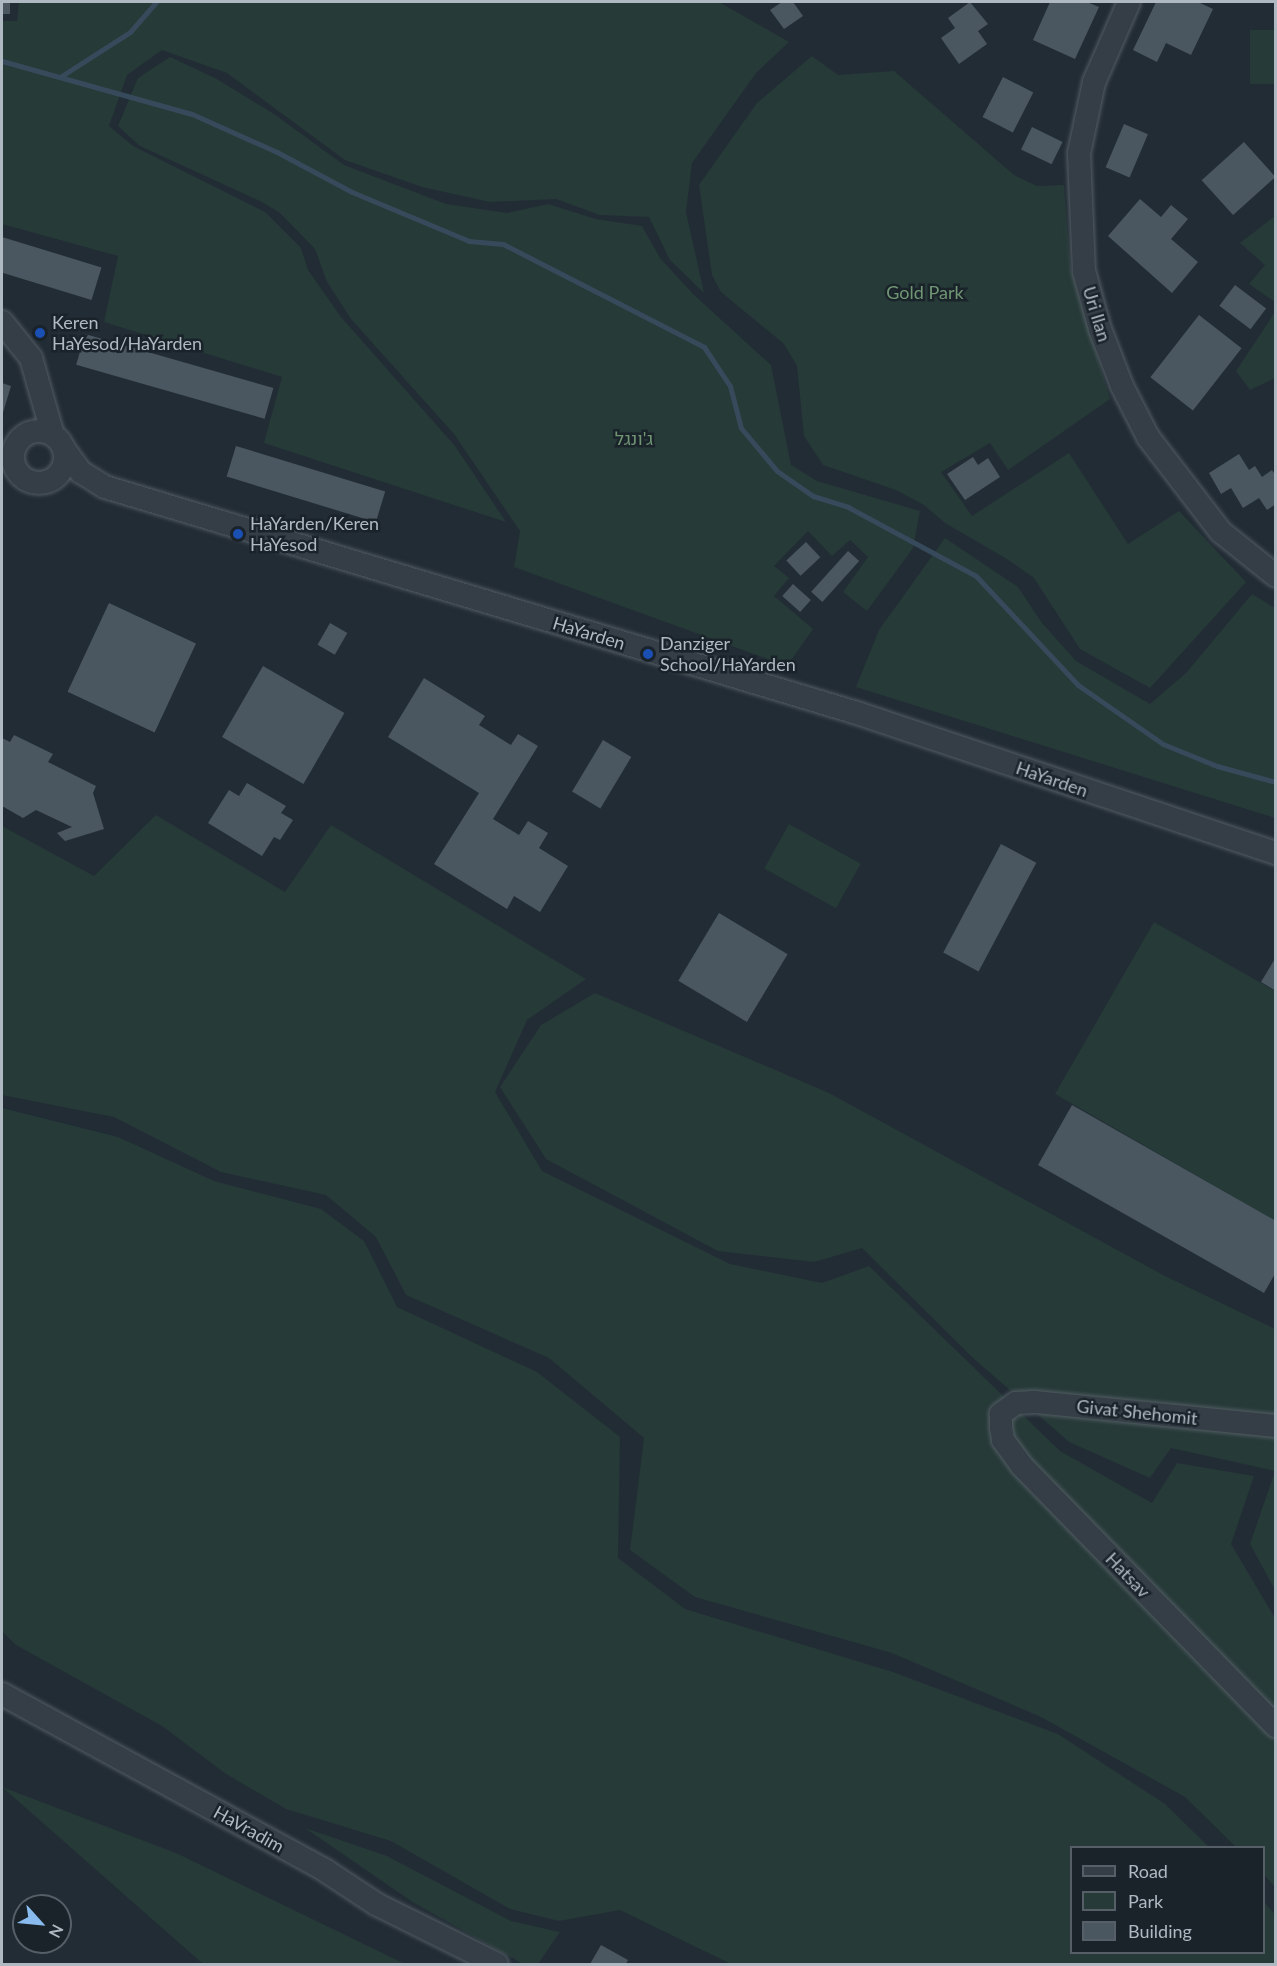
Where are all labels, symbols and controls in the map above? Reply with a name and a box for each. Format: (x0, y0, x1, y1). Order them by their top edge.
park label: Gold Park (886, 281, 964, 303)
street label: Uri Ilan (1078, 284, 1116, 344)
place label: Keren HaYesod/HaYarden (52, 312, 202, 354)
marker: Keren HaYesod/HaYarden (33, 326, 47, 340)
park label: ג'ונגל (615, 427, 653, 449)
place label: HaYarden/Keren HaYesod (250, 513, 379, 556)
marker: HaYarden/Keren HaYesod (231, 527, 245, 541)
street label: HaYarden (550, 612, 628, 654)
place label: Danziger School/HaYarden (660, 633, 796, 676)
marker: Danziger School/HaYarden (641, 647, 655, 661)
street label: HaYarden (1013, 757, 1091, 801)
street label: Givat Shehomit (1076, 1395, 1198, 1429)
street label: Hatsav (1101, 1548, 1155, 1602)
street label: HaVradim (210, 1801, 288, 1857)
legend (1070, 1846, 1265, 1954)
text: Road (1128, 1860, 1168, 1882)
text: Park (1128, 1890, 1163, 1912)
north arrow (12, 1894, 72, 1954)
text: Building (1128, 1920, 1192, 1942)
text: N (45, 1922, 68, 1941)

